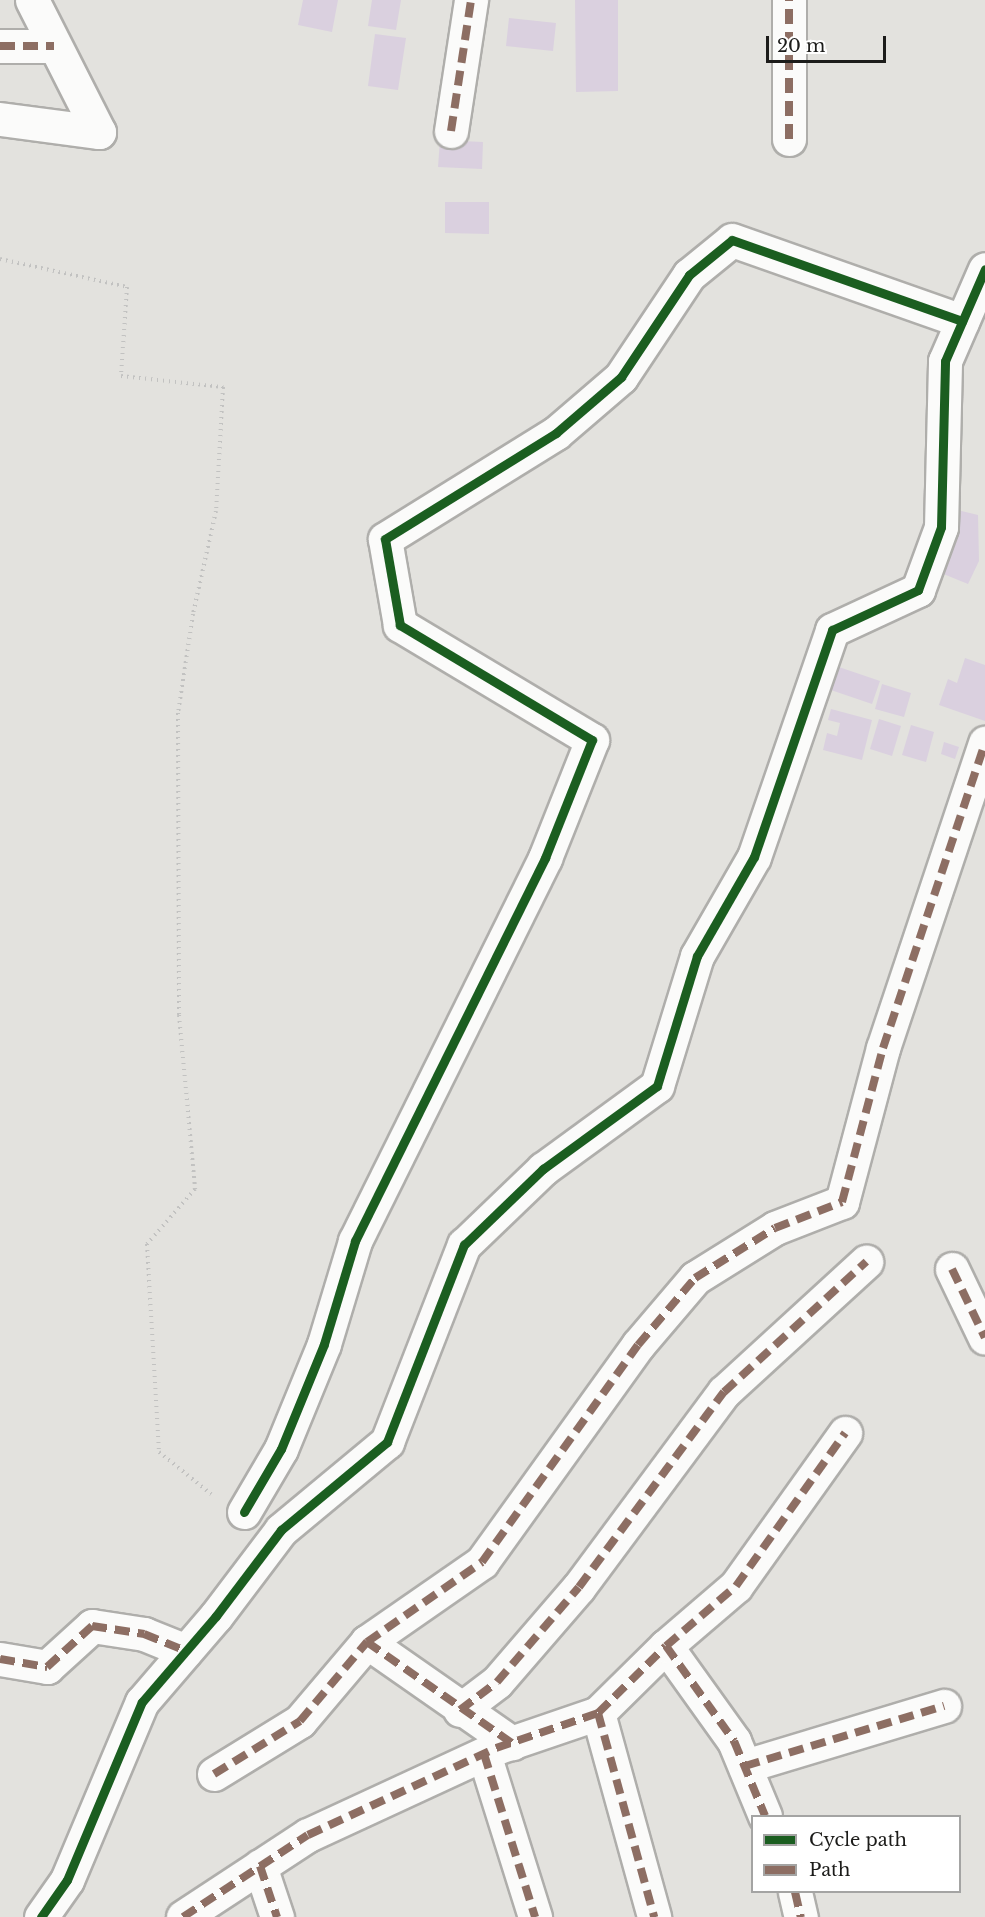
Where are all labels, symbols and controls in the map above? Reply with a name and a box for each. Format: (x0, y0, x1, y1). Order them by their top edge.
scale bar (769, 24, 889, 62)
text: 20 m (777, 35, 825, 57)
legend (751, 1815, 961, 1893)
text: Cycle path (809, 1829, 907, 1851)
text: Path (809, 1859, 850, 1881)

